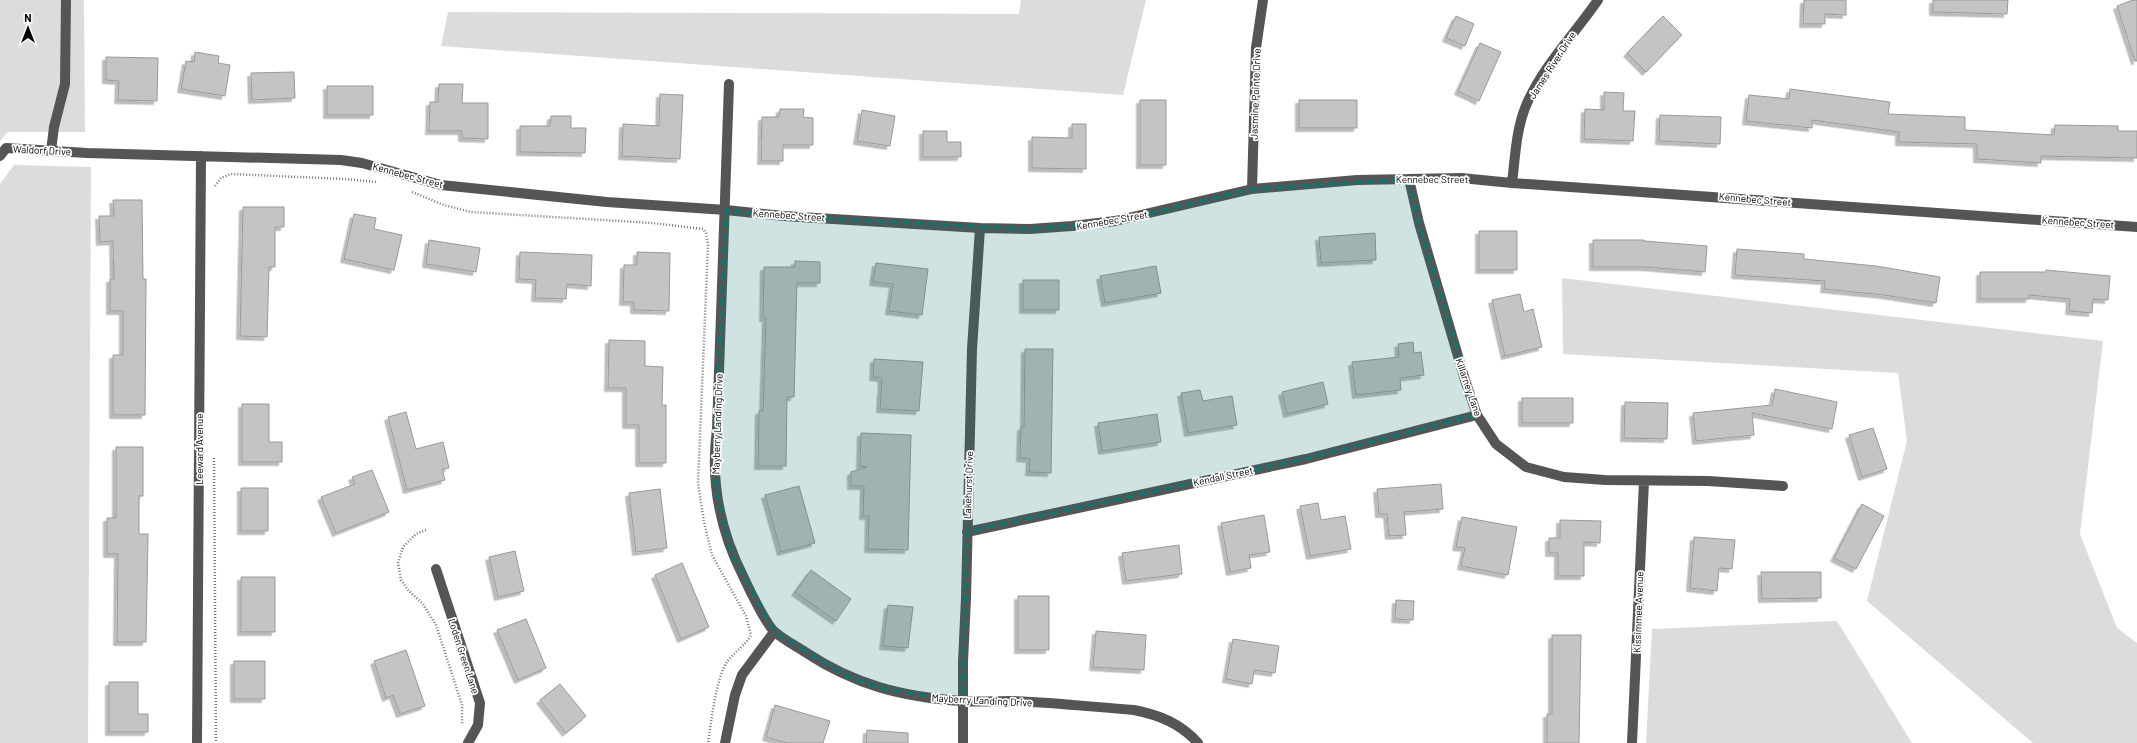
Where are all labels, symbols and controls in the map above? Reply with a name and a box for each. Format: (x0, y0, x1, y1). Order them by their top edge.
north arrow (8, 8, 48, 48)
text: N (24, 11, 32, 24)
street label: James River Drive (1526, 29, 1578, 101)
street label: Jasmine Pointe Drive (1247, 48, 1263, 140)
street label: Waldorf Drive (13, 142, 71, 158)
street label: Kennebec Street (371, 160, 445, 190)
street label: Kennebec Street (1396, 173, 1469, 185)
street label: Kennebec Street (1718, 190, 1792, 208)
street label: Kennebec Street (752, 206, 826, 224)
street label: Kennebec Street (1075, 208, 1149, 232)
street label: Kennebec Street (2041, 213, 2115, 231)
street label: Killarney Lane (1453, 356, 1485, 418)
street label: Mayberry Landing Drive (709, 373, 725, 475)
street label: Leeward Avenue (193, 413, 205, 485)
street label: Lakehurst Drive (961, 451, 975, 519)
street label: Kendall Street (1192, 464, 1254, 488)
street label: Kissimmee Avenue (1631, 571, 1645, 653)
street label: Loden Green Lane (446, 617, 482, 695)
street label: Mayberry Landing Drive (931, 691, 1033, 709)

